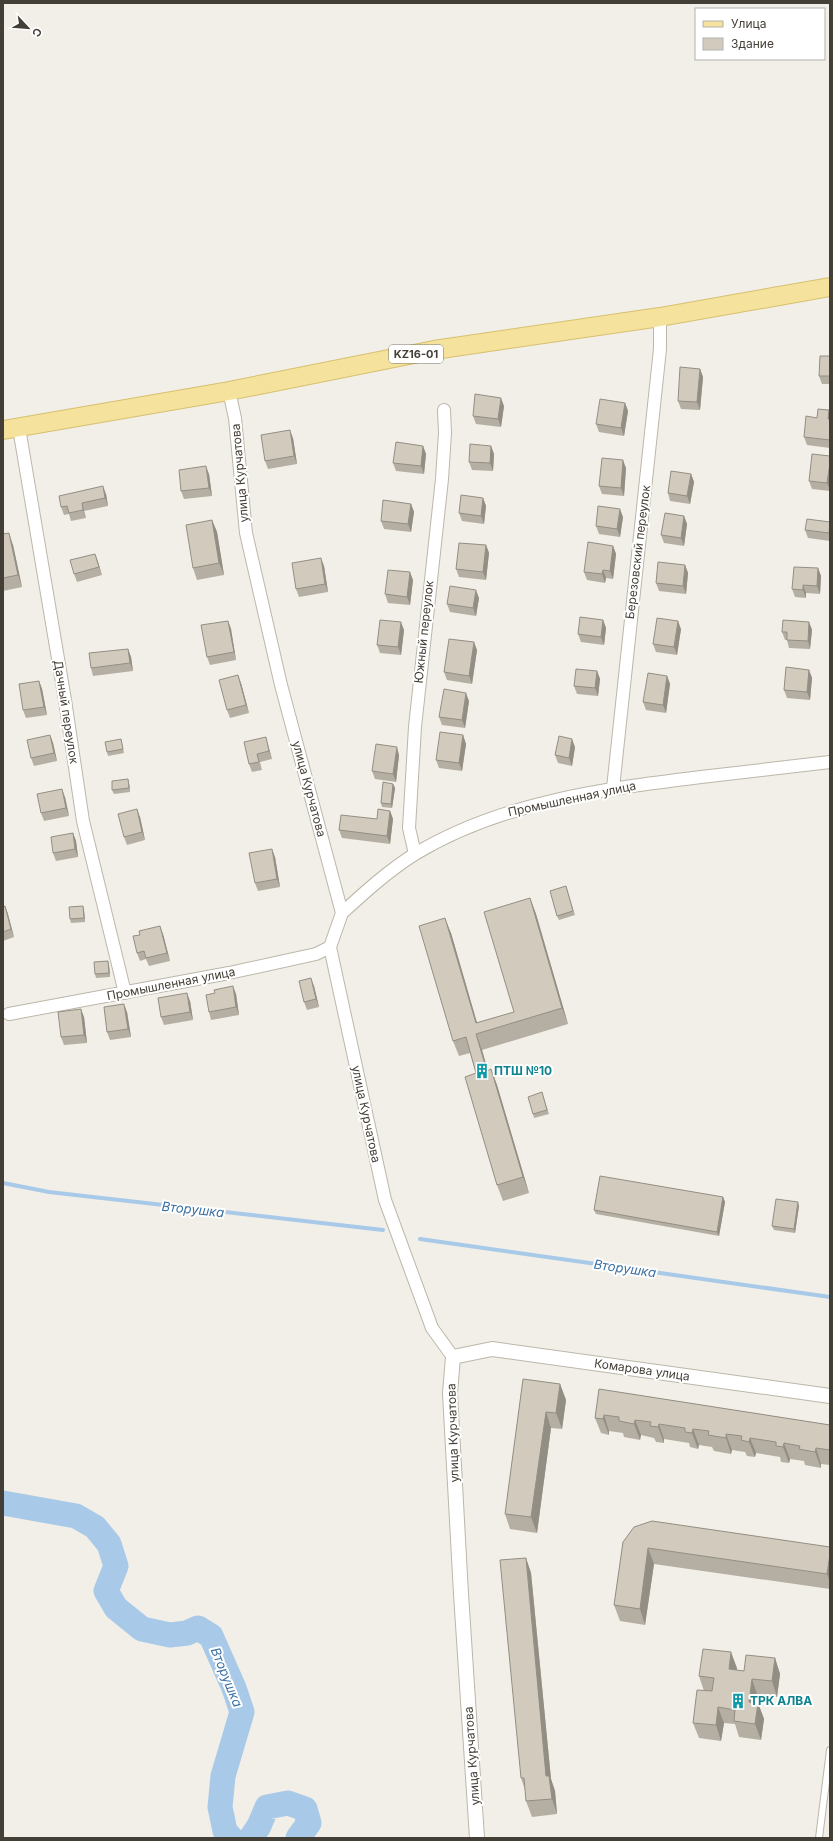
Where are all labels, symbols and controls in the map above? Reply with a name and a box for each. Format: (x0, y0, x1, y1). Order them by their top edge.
north arrow (8, 8, 48, 48)
legend (695, 8, 825, 60)
text: Улица (731, 16, 766, 31)
text: С (29, 26, 45, 39)
text: Здание (731, 36, 774, 51)
road number: KZ16-01 (389, 345, 443, 363)
street label: улица Курчатова (228, 423, 251, 523)
street label: Березовский переулок (622, 484, 653, 620)
street label: Южный переулок (411, 579, 436, 684)
street label: Дачный переулок (51, 659, 82, 765)
street label: улица Курчатова (289, 739, 330, 839)
street label: Промышленная улица (507, 778, 637, 819)
street label: Промышленная улица (105, 964, 236, 1003)
building icon: ПТШ №10 (473, 1062, 491, 1080)
place label: ПТШ №10 (494, 1063, 552, 1078)
street label: улица Курчатова (349, 1064, 384, 1164)
water label: Вторушка (161, 1198, 225, 1220)
water label: Вторушка (593, 1256, 657, 1280)
street label: Комарова улица (593, 1355, 691, 1384)
street label: улица Курчатова (443, 1383, 462, 1483)
water label: Вторушка (208, 1645, 246, 1709)
building icon: ТРК АЛВА (729, 1692, 747, 1710)
place label: ТРК АЛВА (750, 1693, 812, 1708)
street label: улица Курчатова (461, 1706, 482, 1806)

